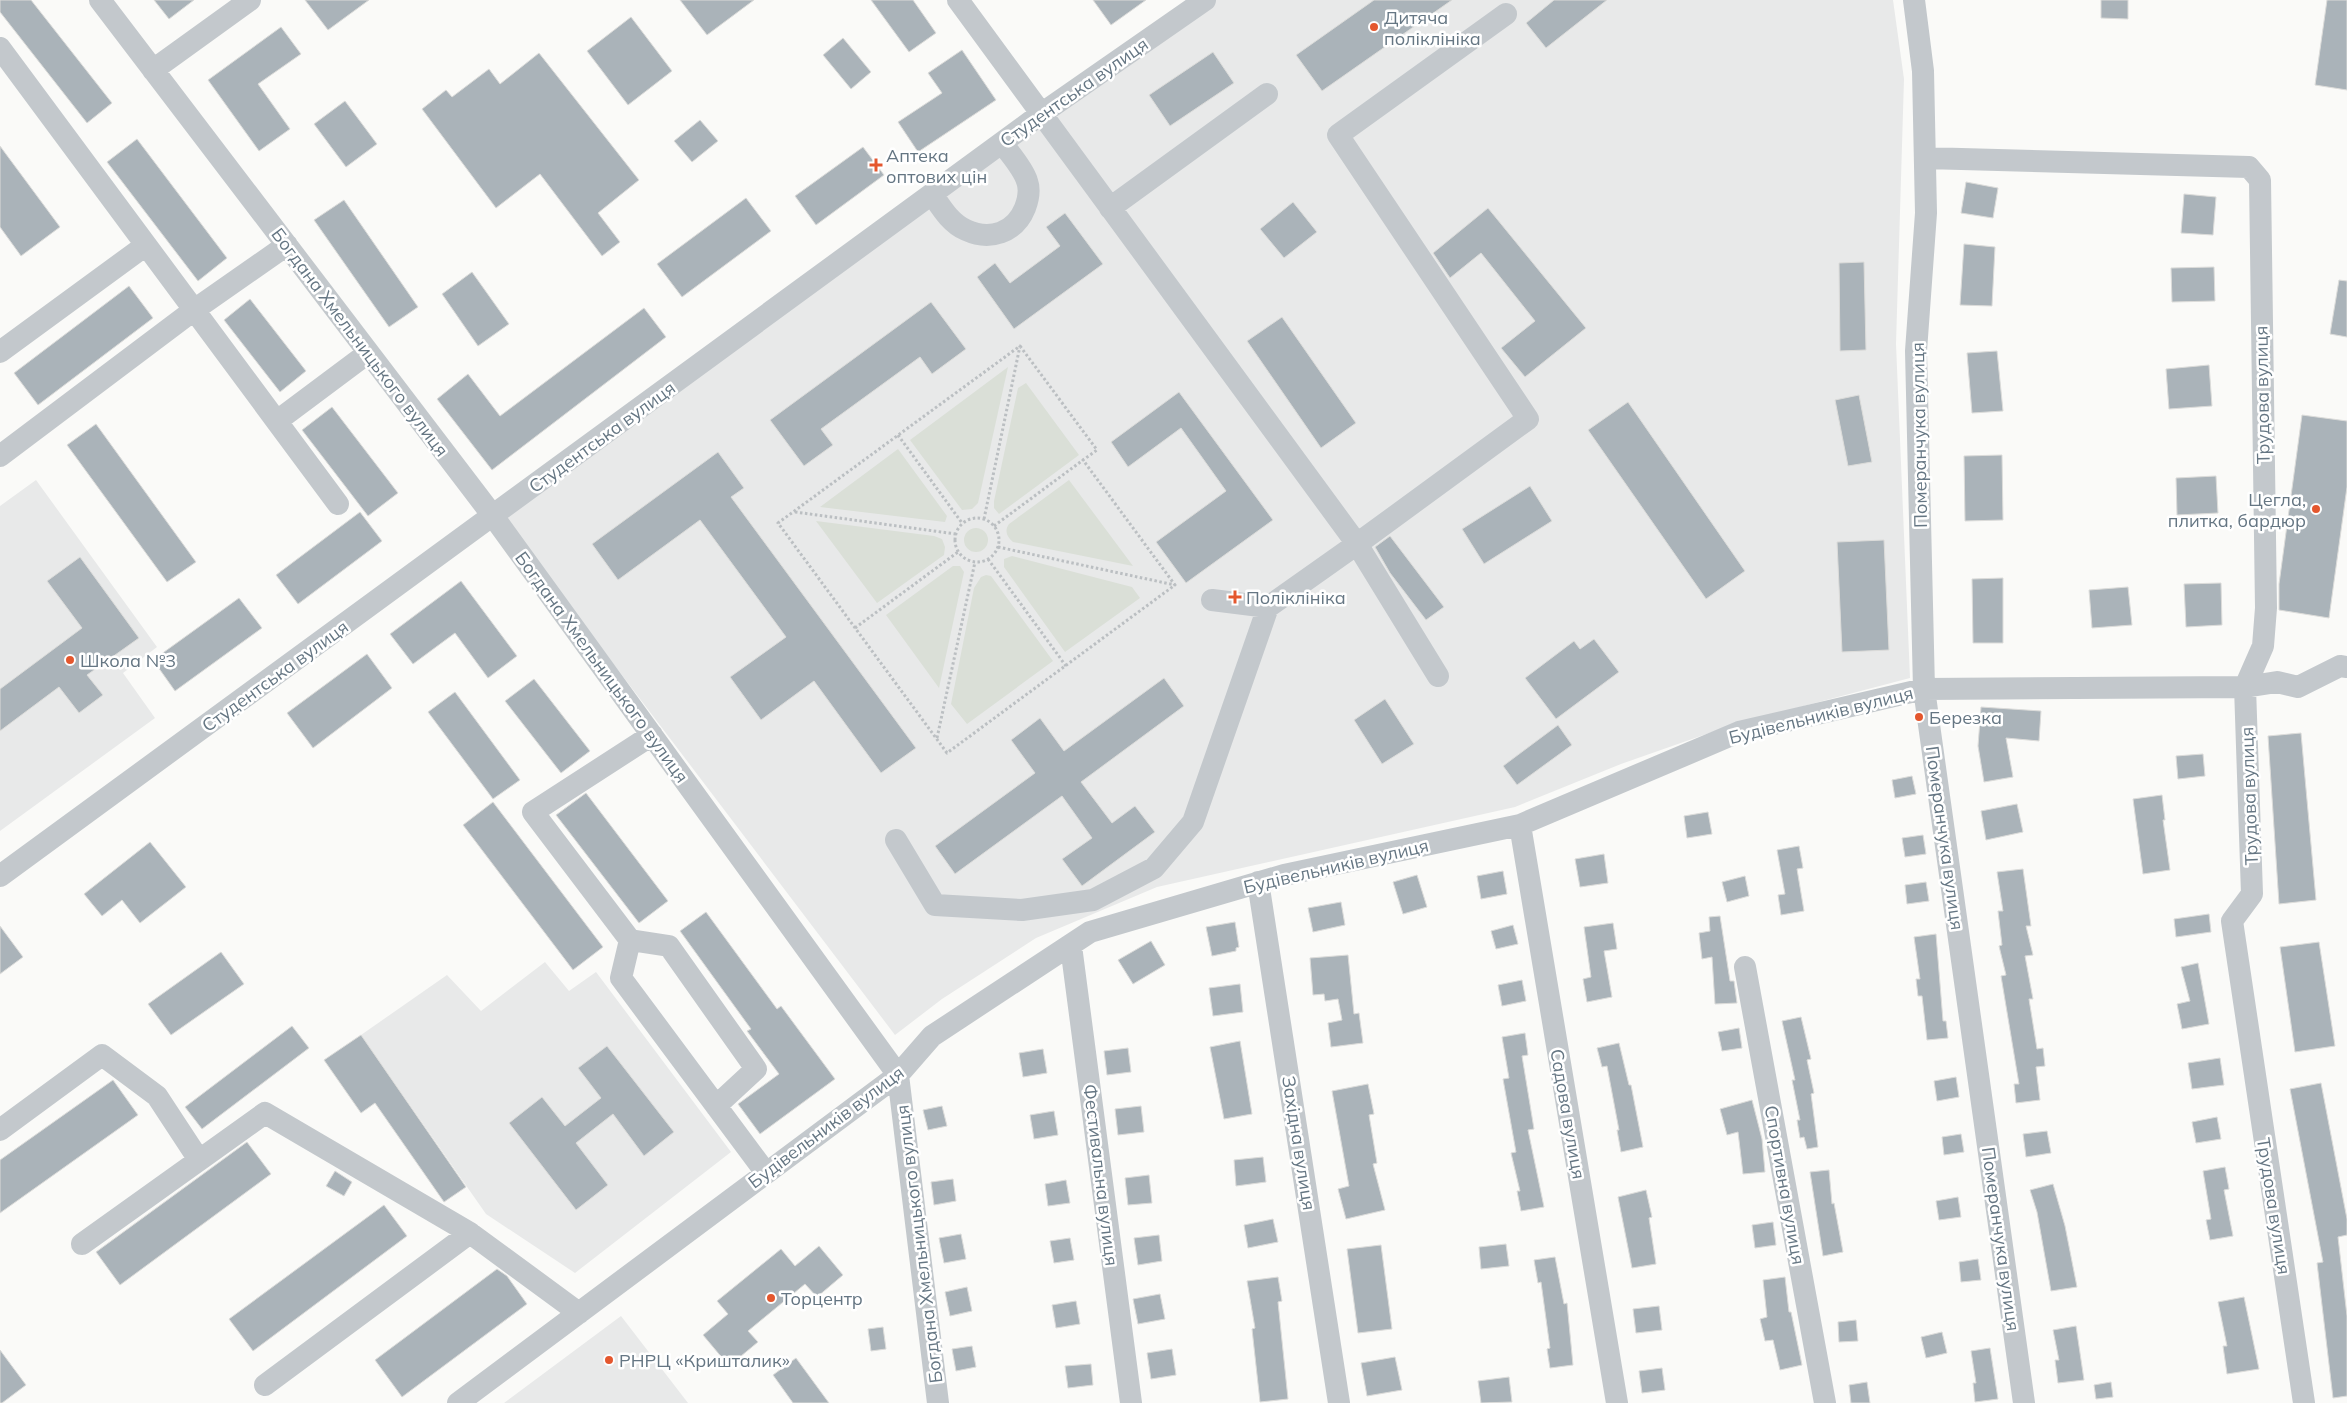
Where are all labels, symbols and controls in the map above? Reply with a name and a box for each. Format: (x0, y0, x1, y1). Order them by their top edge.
place label: Дитяча поліклініка (1384, 6, 1481, 50)
marker: Дитяча поліклініка (1368, 21, 1380, 33)
street label: Студентська вулиця (995, 32, 1153, 152)
place label: Аптека оптових цін (886, 144, 987, 188)
marker: Аптека оптових цін (870, 159, 882, 171)
street label: Богдана Хмельницького вулиця (266, 223, 454, 461)
street label: Трудова вулиця (2249, 326, 2275, 464)
street label: Померанчука вулиця (1906, 342, 1932, 528)
street label: Студентська вулиця (524, 376, 680, 498)
place label: Цегла, плитка, бардюр (2168, 488, 2306, 532)
marker: Цегла, плитка, бардюр (2310, 503, 2322, 515)
street label: Богдана Хмельницького вулиця (510, 547, 694, 787)
place label: Поліклініка (1246, 586, 1346, 609)
marker: Поліклініка (1228, 590, 1242, 604)
street label: Студентська вулиця (197, 615, 353, 737)
place label: Школа №3 (80, 649, 176, 672)
marker: Школа №3 (64, 654, 76, 666)
street label: Будівельників вулиця (1726, 681, 1916, 749)
place label: Березка (1929, 706, 2002, 729)
marker: Березка (1913, 711, 1925, 723)
street label: Трудова вулиця (2235, 726, 2263, 866)
street label: Померанчука вулиця (1921, 744, 1969, 932)
street label: Будівельників вулиця (1241, 833, 1431, 899)
street label: Садова вулиця (1545, 1047, 1591, 1181)
street label: Будівельників вулиця (743, 1061, 909, 1193)
street label: Західна вулиця (1277, 1074, 1321, 1212)
street label: Фестивальна вулиця (1078, 1083, 1124, 1267)
street label: Богдана Хмельницького вулиця (891, 1103, 947, 1385)
street label: Спортивна вулиця (1760, 1104, 1810, 1266)
street label: Трудова вулиця (2252, 1136, 2296, 1276)
street label: Померанчука вулиця (1977, 1145, 2025, 1333)
place label: Торцентр (781, 1287, 863, 1310)
marker: Торцентр (765, 1292, 777, 1304)
place label: РНРЦ «Кришталик» (619, 1349, 790, 1372)
marker: РНРЦ «Кришталик» (603, 1354, 615, 1366)

